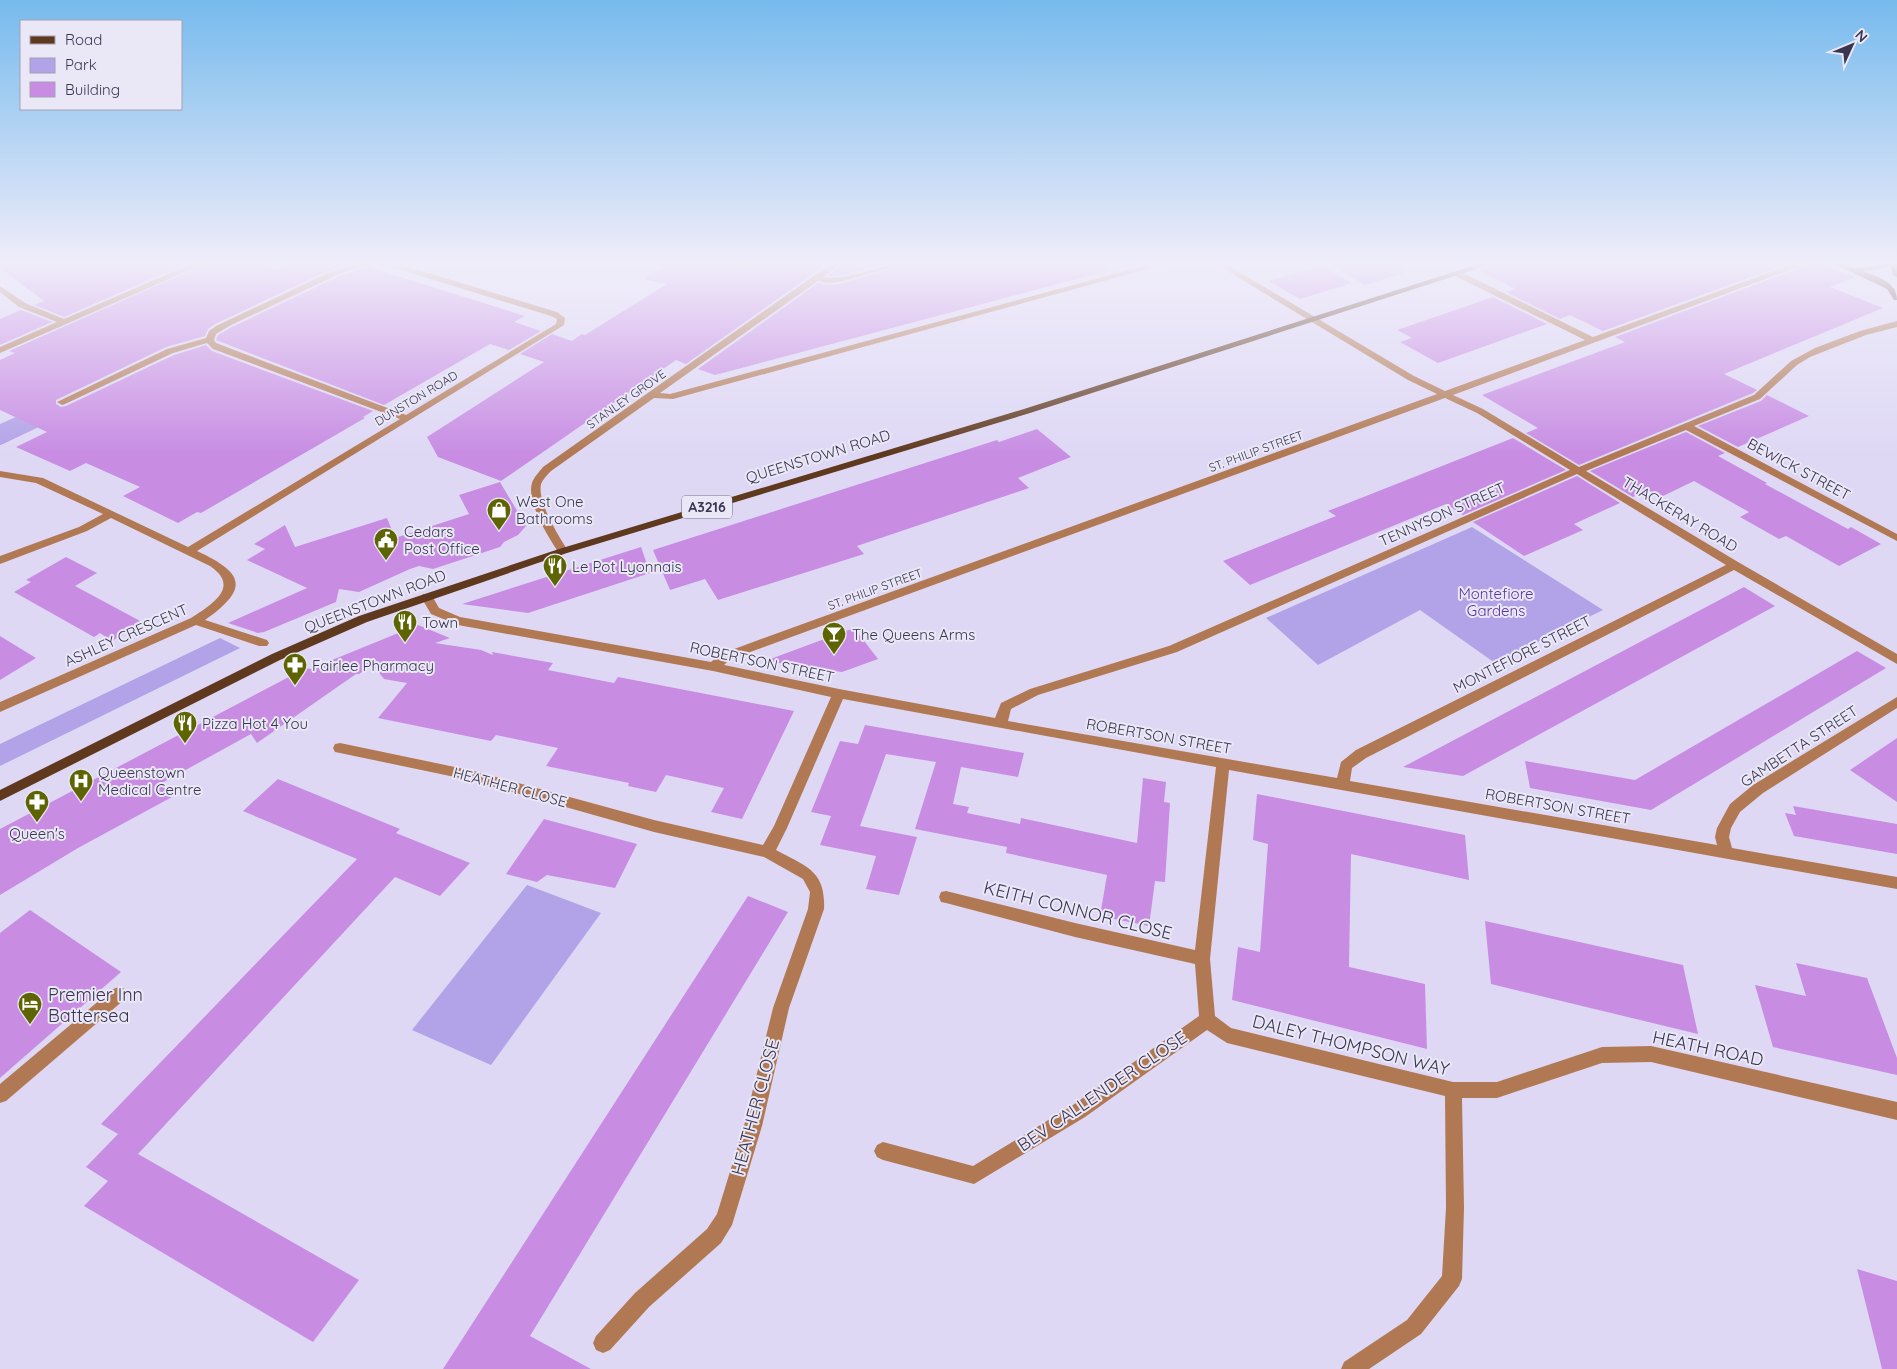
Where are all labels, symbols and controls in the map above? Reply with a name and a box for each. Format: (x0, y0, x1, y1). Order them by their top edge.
legend (20, 20, 182, 110)
north arrow (1827, 20, 1877, 70)
text: N (1851, 26, 1871, 46)
text: Road (65, 30, 102, 49)
text: Park (65, 55, 97, 74)
text: Building (65, 80, 120, 99)
street label: STANLEY GROVE (584, 366, 669, 432)
street label: DUNSTON ROAD (372, 367, 461, 429)
street label: QUEENSTOWN ROAD (743, 425, 893, 487)
street label: ST. PHILIP STREET (1207, 427, 1305, 475)
street label: BEWICK STREET (1744, 434, 1854, 504)
street label: THACKERAY ROAD (1619, 472, 1741, 556)
street label: TENNYSON STREET (1376, 478, 1508, 550)
place label: West One Bathrooms (516, 492, 593, 528)
road number: A3216 (682, 496, 732, 518)
shop icon: West One Bathrooms (486, 497, 512, 531)
place label: Cedars Post Office (404, 522, 480, 558)
public building icon: Cedars Post Office (373, 527, 399, 561)
restaurant icon: Le Pot Lyonnais (542, 553, 568, 587)
place label: Le Pot Lyonnais (572, 557, 681, 576)
street label: QUEENSTOWN ROAD (301, 565, 449, 637)
street label: ST. PHILIP STREET (826, 565, 924, 613)
park label: Montefiore Gardens (1458, 584, 1534, 620)
street label: ASHLEY CRESCENT (61, 599, 191, 671)
restaurant icon: Town (392, 609, 418, 643)
street label: MONTEFIORE STREET (1450, 611, 1594, 697)
place label: Town (422, 613, 458, 632)
bar icon: The Queens Arms (821, 621, 847, 655)
place label: The Queens Arms (852, 625, 975, 644)
street label: ROBERTSON STREET (688, 637, 836, 687)
pharmacy icon: Fairlee Pharmacy (282, 652, 308, 686)
place label: Fairlee Pharmacy (312, 656, 434, 675)
street label: GAMBETTA STREET (1737, 701, 1861, 791)
restaurant icon: Pizza Hot 4 You (172, 710, 198, 744)
place label: Pizza Hot 4 You (202, 714, 308, 733)
street label: ROBERTSON STREET (1085, 714, 1233, 758)
place label: Queenstown Medical Centre (98, 763, 202, 799)
street label: HEATHER CLOSE (451, 763, 569, 811)
hospital icon: Queenstown Medical Centre (68, 768, 94, 802)
street label: ROBERTSON STREET (1484, 784, 1632, 828)
pharmacy icon: Queen's (24, 789, 50, 823)
place label: Queen's (9, 824, 65, 843)
street label: KEITH CONNOR CLOSE (981, 875, 1175, 945)
place label: Premier Inn Battersea (48, 983, 143, 1027)
hotel icon: Premier Inn Battersea (17, 991, 43, 1025)
street label: DALEY THOMPSON WAY (1250, 1009, 1452, 1081)
street label: HEATH ROAD (1650, 1025, 1766, 1071)
street label: BEV CALLENDER CLOSE (1013, 1026, 1191, 1156)
street label: HEATHER CLOSE (726, 1036, 784, 1178)

